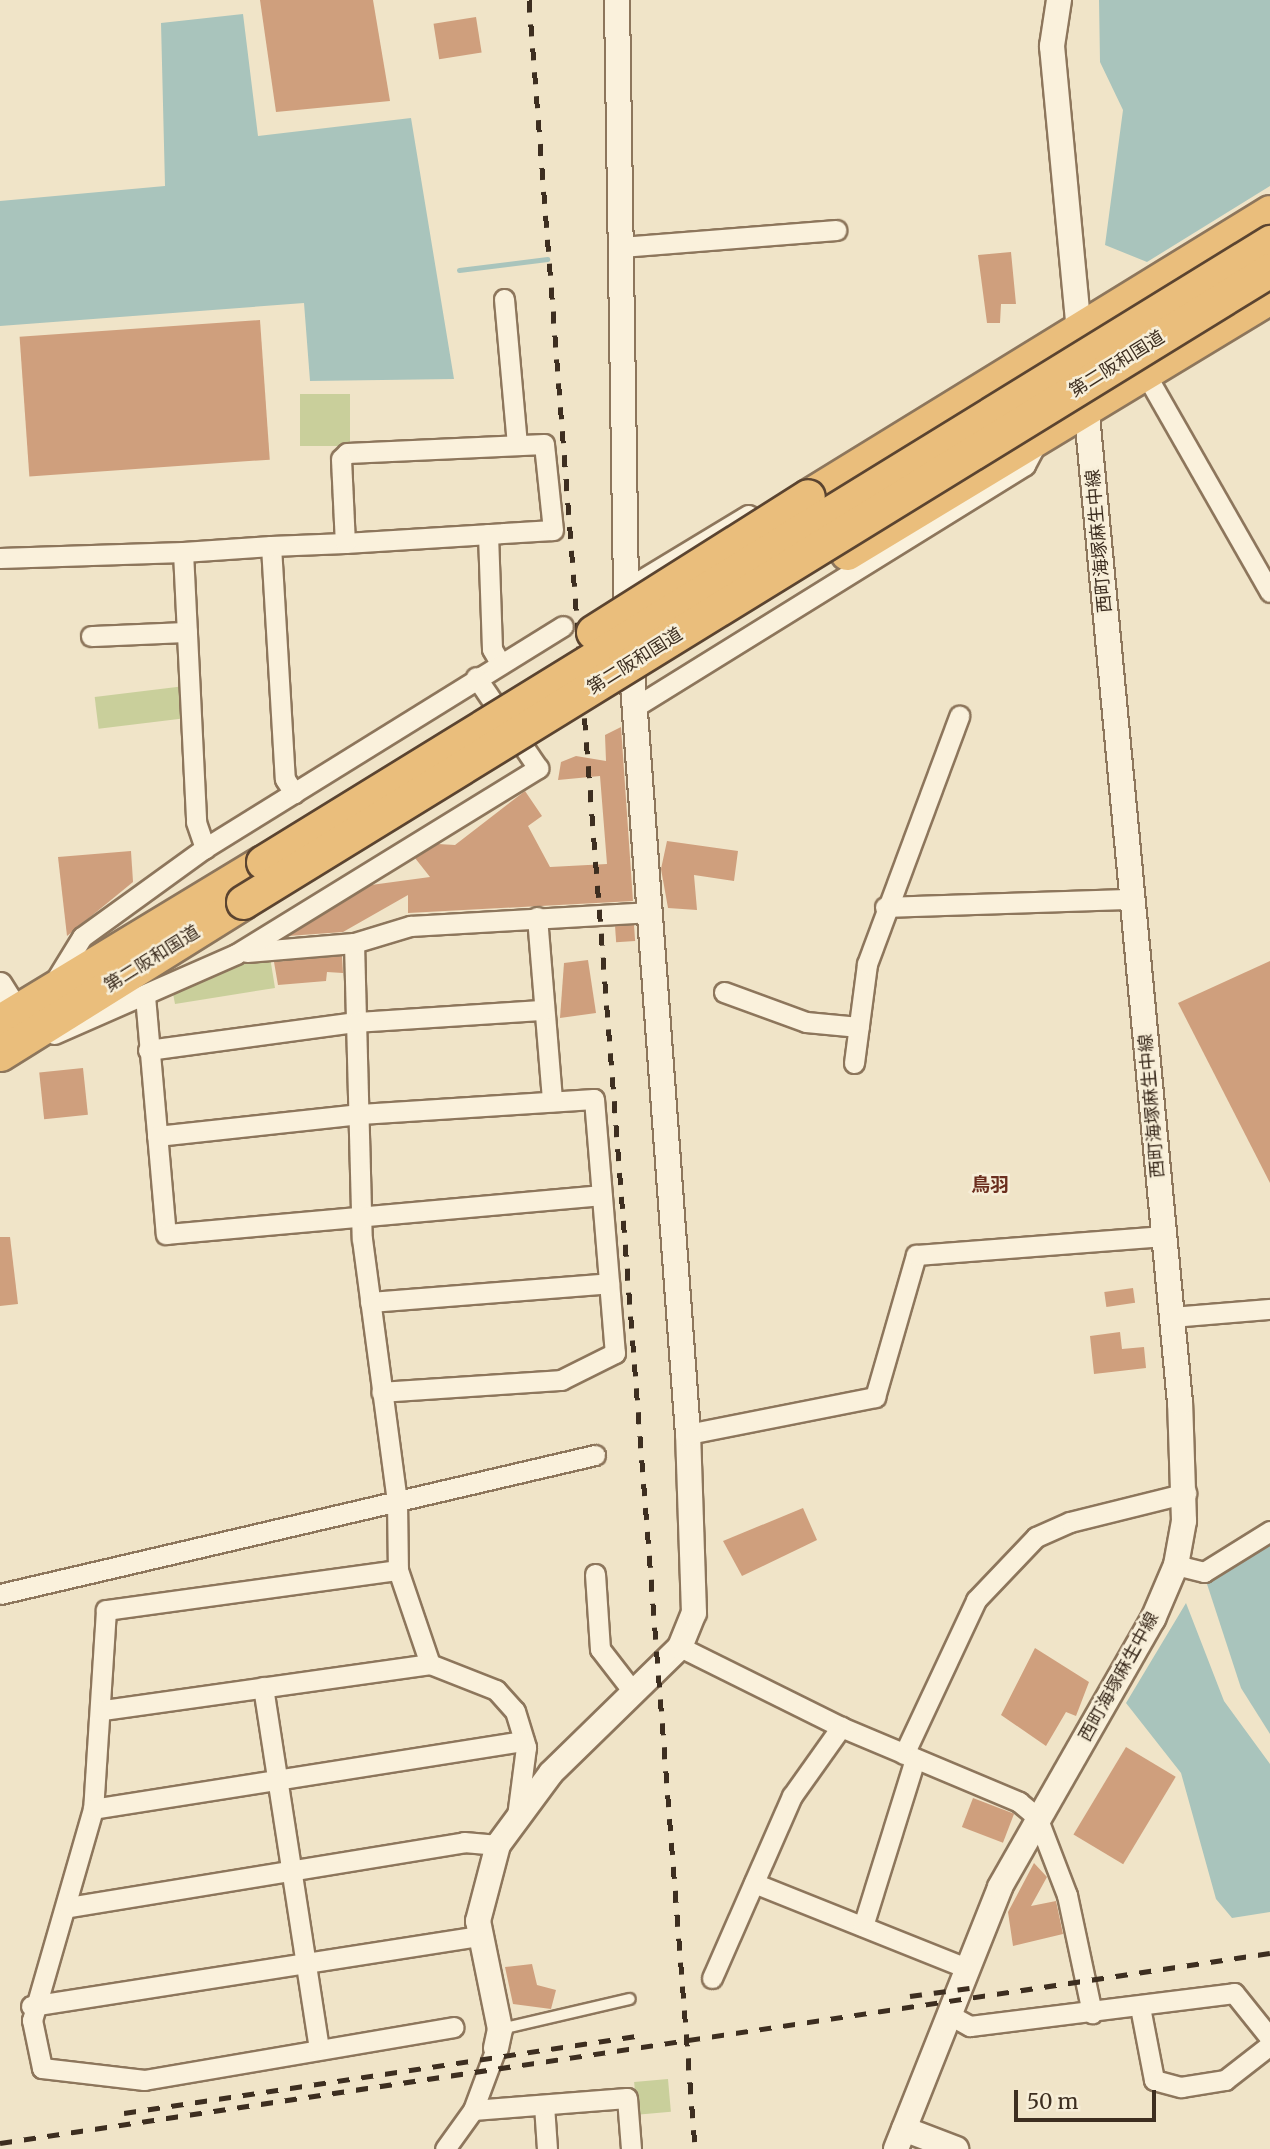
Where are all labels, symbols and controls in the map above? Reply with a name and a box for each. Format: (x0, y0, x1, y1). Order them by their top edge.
street label: 第二阪和国道 (1065, 326, 1169, 402)
street label: 西町海塚麻生中線 (1082, 468, 1116, 614)
street label: 第二阪和国道 (583, 623, 687, 699)
street label: 第二阪和国道 (100, 921, 204, 997)
street label: 西町海塚麻生中線 (1135, 1033, 1169, 1179)
district label: 鳥羽 (971, 1174, 1009, 1196)
street label: 西町海塚麻生中線 (1075, 1609, 1163, 1745)
scale bar (1018, 2076, 1160, 2120)
text: 50 m (1027, 2088, 1078, 2115)

